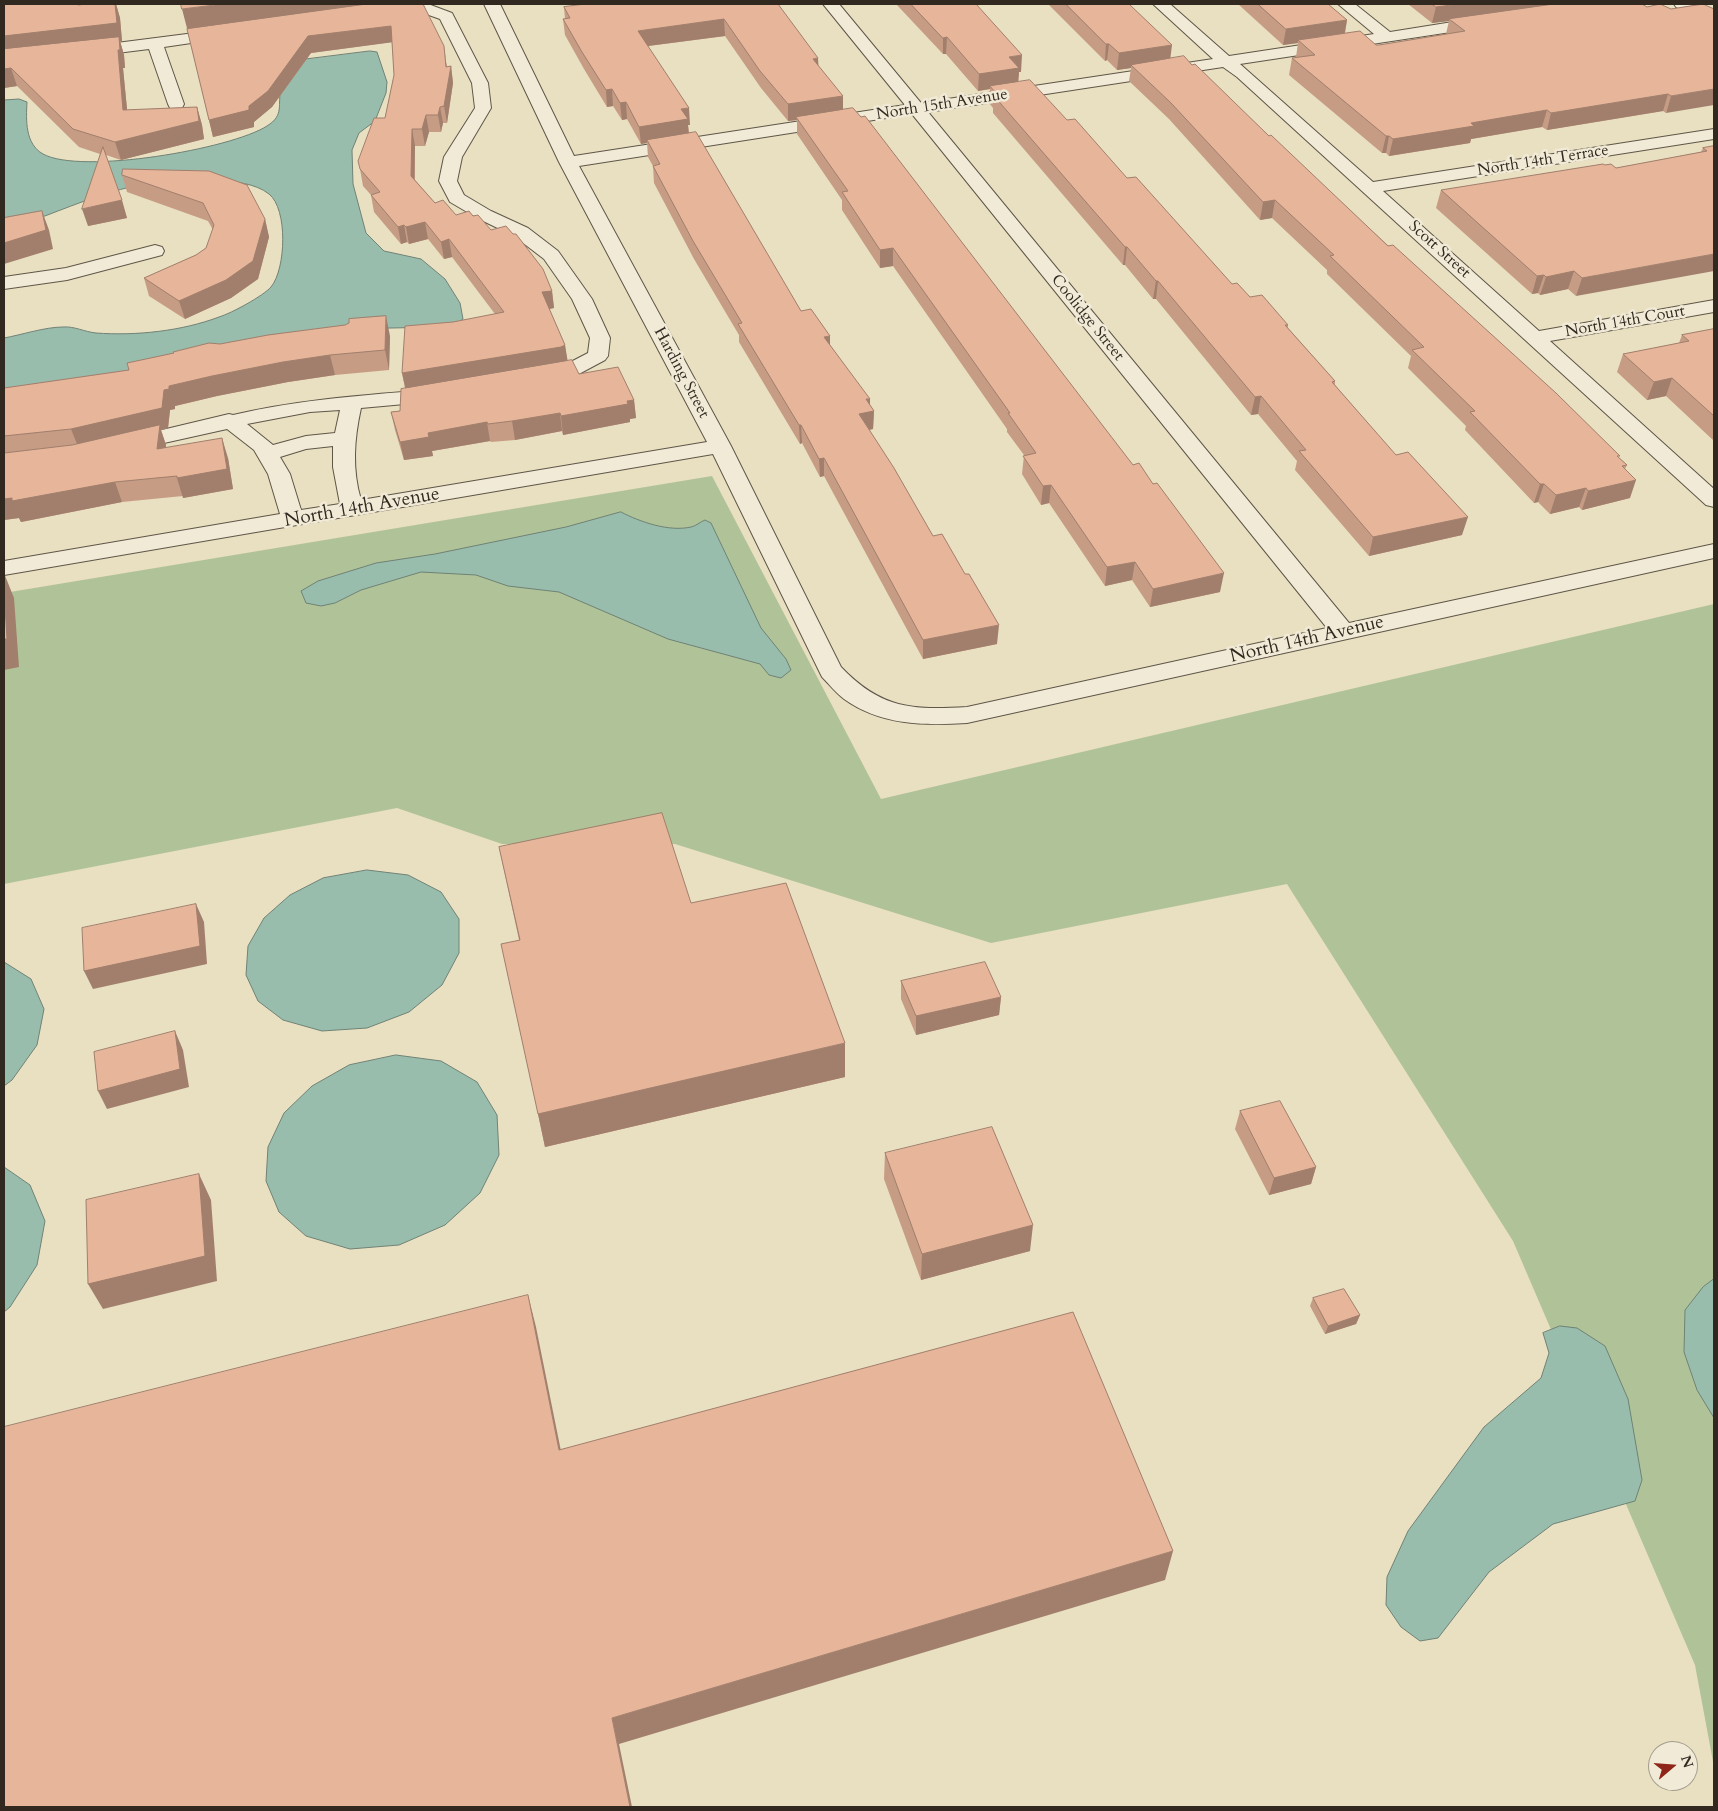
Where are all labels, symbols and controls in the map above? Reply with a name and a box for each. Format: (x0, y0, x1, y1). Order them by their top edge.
street label: North 15th Avenue (875, 85, 1009, 125)
street label: North 14th Terrace (1476, 141, 1610, 181)
street label: Scott Street (1404, 217, 1474, 283)
street label: Coolidge Street (1046, 271, 1128, 365)
street label: North 14th Court (1564, 302, 1686, 342)
street label: Harding Street (649, 324, 713, 422)
street label: North 14th Avenue (282, 483, 442, 533)
street label: North 14th Avenue (1228, 611, 1386, 669)
north arrow (1648, 1741, 1698, 1791)
text: N (1676, 1753, 1698, 1770)

